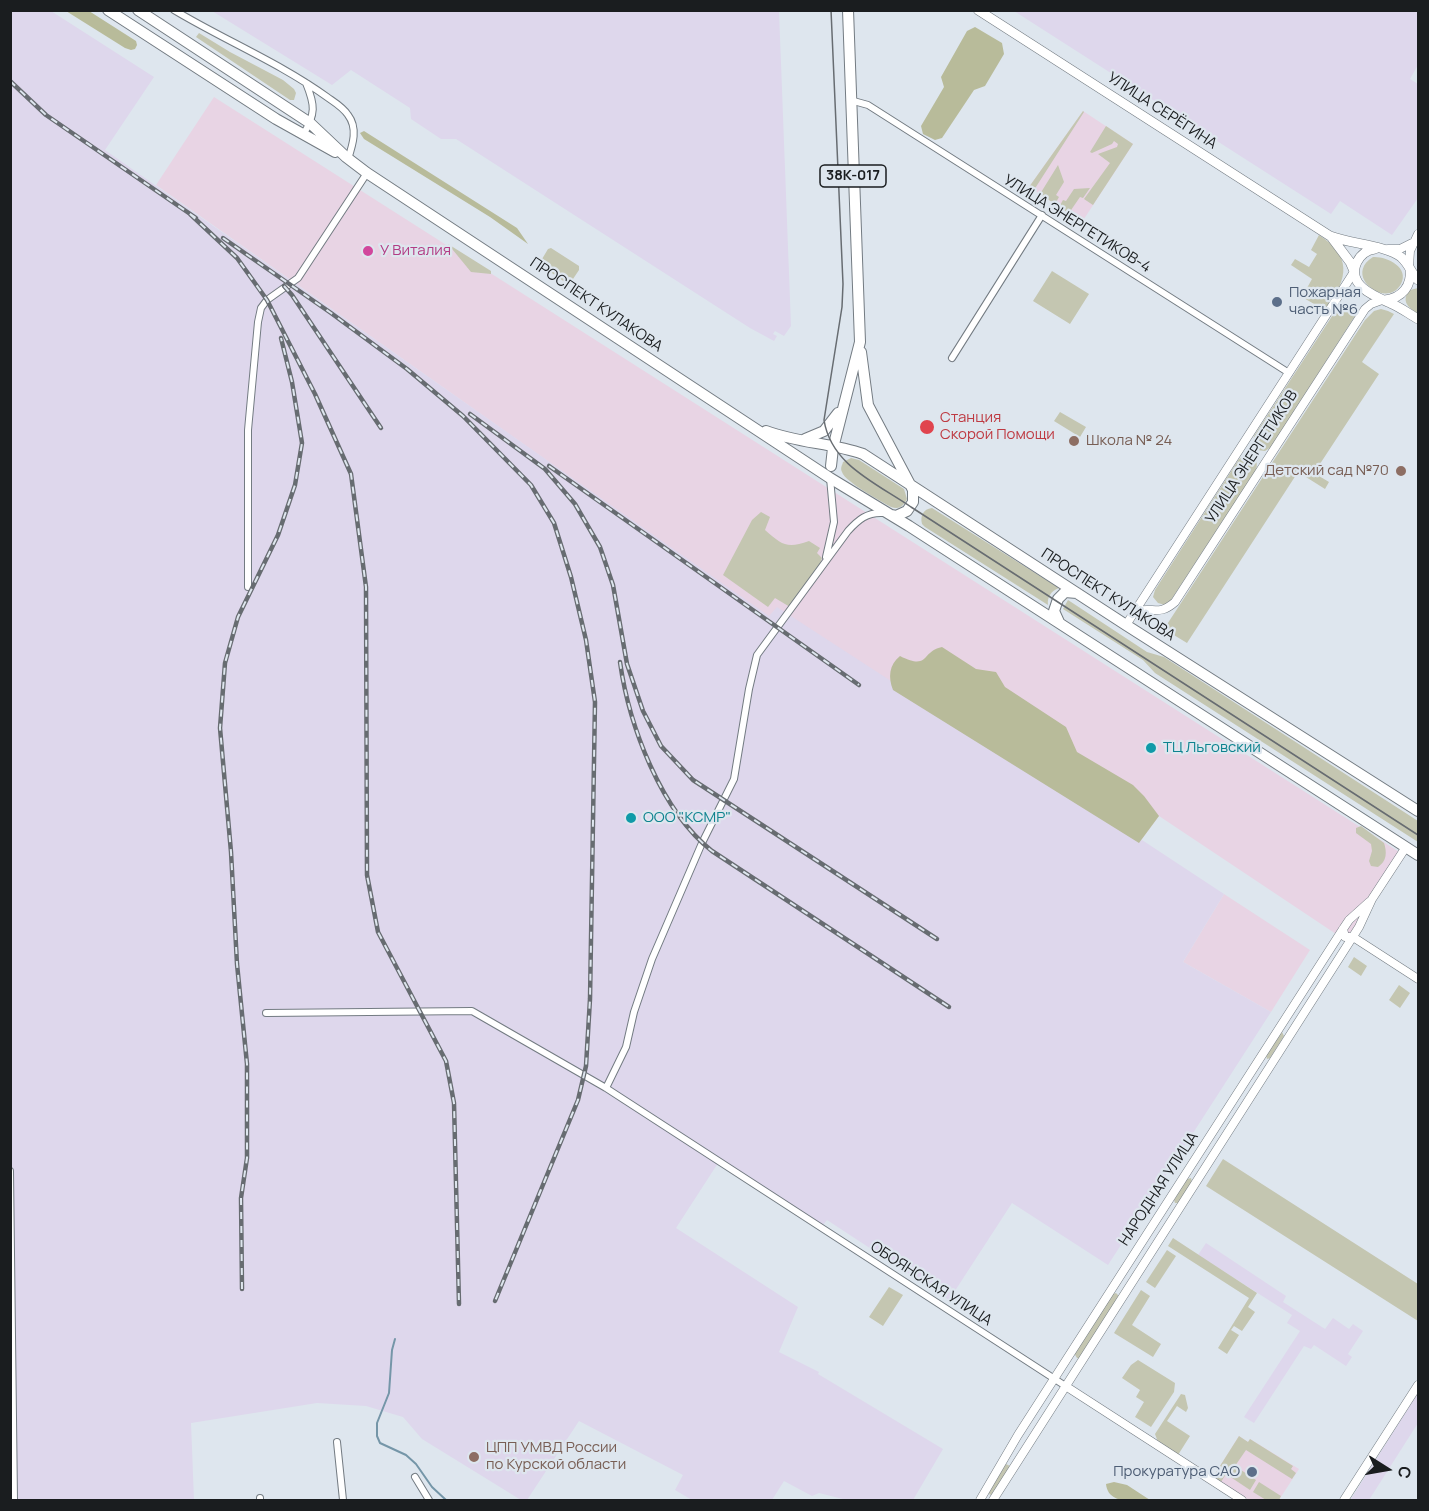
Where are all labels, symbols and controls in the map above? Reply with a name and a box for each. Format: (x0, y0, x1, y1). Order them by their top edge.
street label: УЛИЦА СЕРЁГИНА (1104, 69, 1220, 153)
road number: 38К-017 (820, 165, 886, 187)
street label: УЛИЦА ЭНЕРГЕТИКОВ-4 (1000, 171, 1154, 277)
place label: У Виталия (380, 242, 451, 260)
marker: У Виталия (361, 244, 375, 258)
street label: ПРОСПЕКТ КУЛАКОВА (526, 254, 666, 356)
place label: Пожарная часть №6 (1289, 284, 1361, 319)
marker: Пожарная часть №6 (1270, 295, 1284, 309)
street label: УЛИЦА ЭНЕРГЕТИКОВ (1202, 387, 1302, 527)
place label: Станция Скорой Помощи (940, 409, 1055, 444)
marker: Станция Скорой Помощи (918, 418, 936, 436)
place label: Школа № 24 (1086, 432, 1172, 450)
marker: Школа № 24 (1067, 434, 1081, 448)
place label: Детский сад №70 (1264, 462, 1389, 480)
marker: Детский сад №70 (1394, 464, 1408, 478)
street label: ПРОСПЕКТ КУЛАКОВА (1038, 545, 1178, 645)
place label: ТЦ Льговский (1163, 739, 1261, 757)
marker: ТЦ Льговский (1144, 741, 1158, 755)
place label: ООО "КСМР" (643, 809, 731, 827)
marker: ООО "КСМР" (624, 811, 638, 825)
street label: НАРОДНАЯ УЛИЦА (1116, 1129, 1202, 1249)
street label: ОБОЯНСКАЯ УЛИЦА (867, 1238, 995, 1330)
place label: ЦПП УМВД России по Курской области (486, 1439, 626, 1474)
north arrow (1357, 1439, 1417, 1499)
marker: ЦПП УМВД России по Курской области (467, 1450, 481, 1464)
place label: Прокуратура САО (1113, 1463, 1240, 1481)
marker: Прокуратура САО (1245, 1465, 1259, 1479)
text: С (1393, 1465, 1417, 1480)

